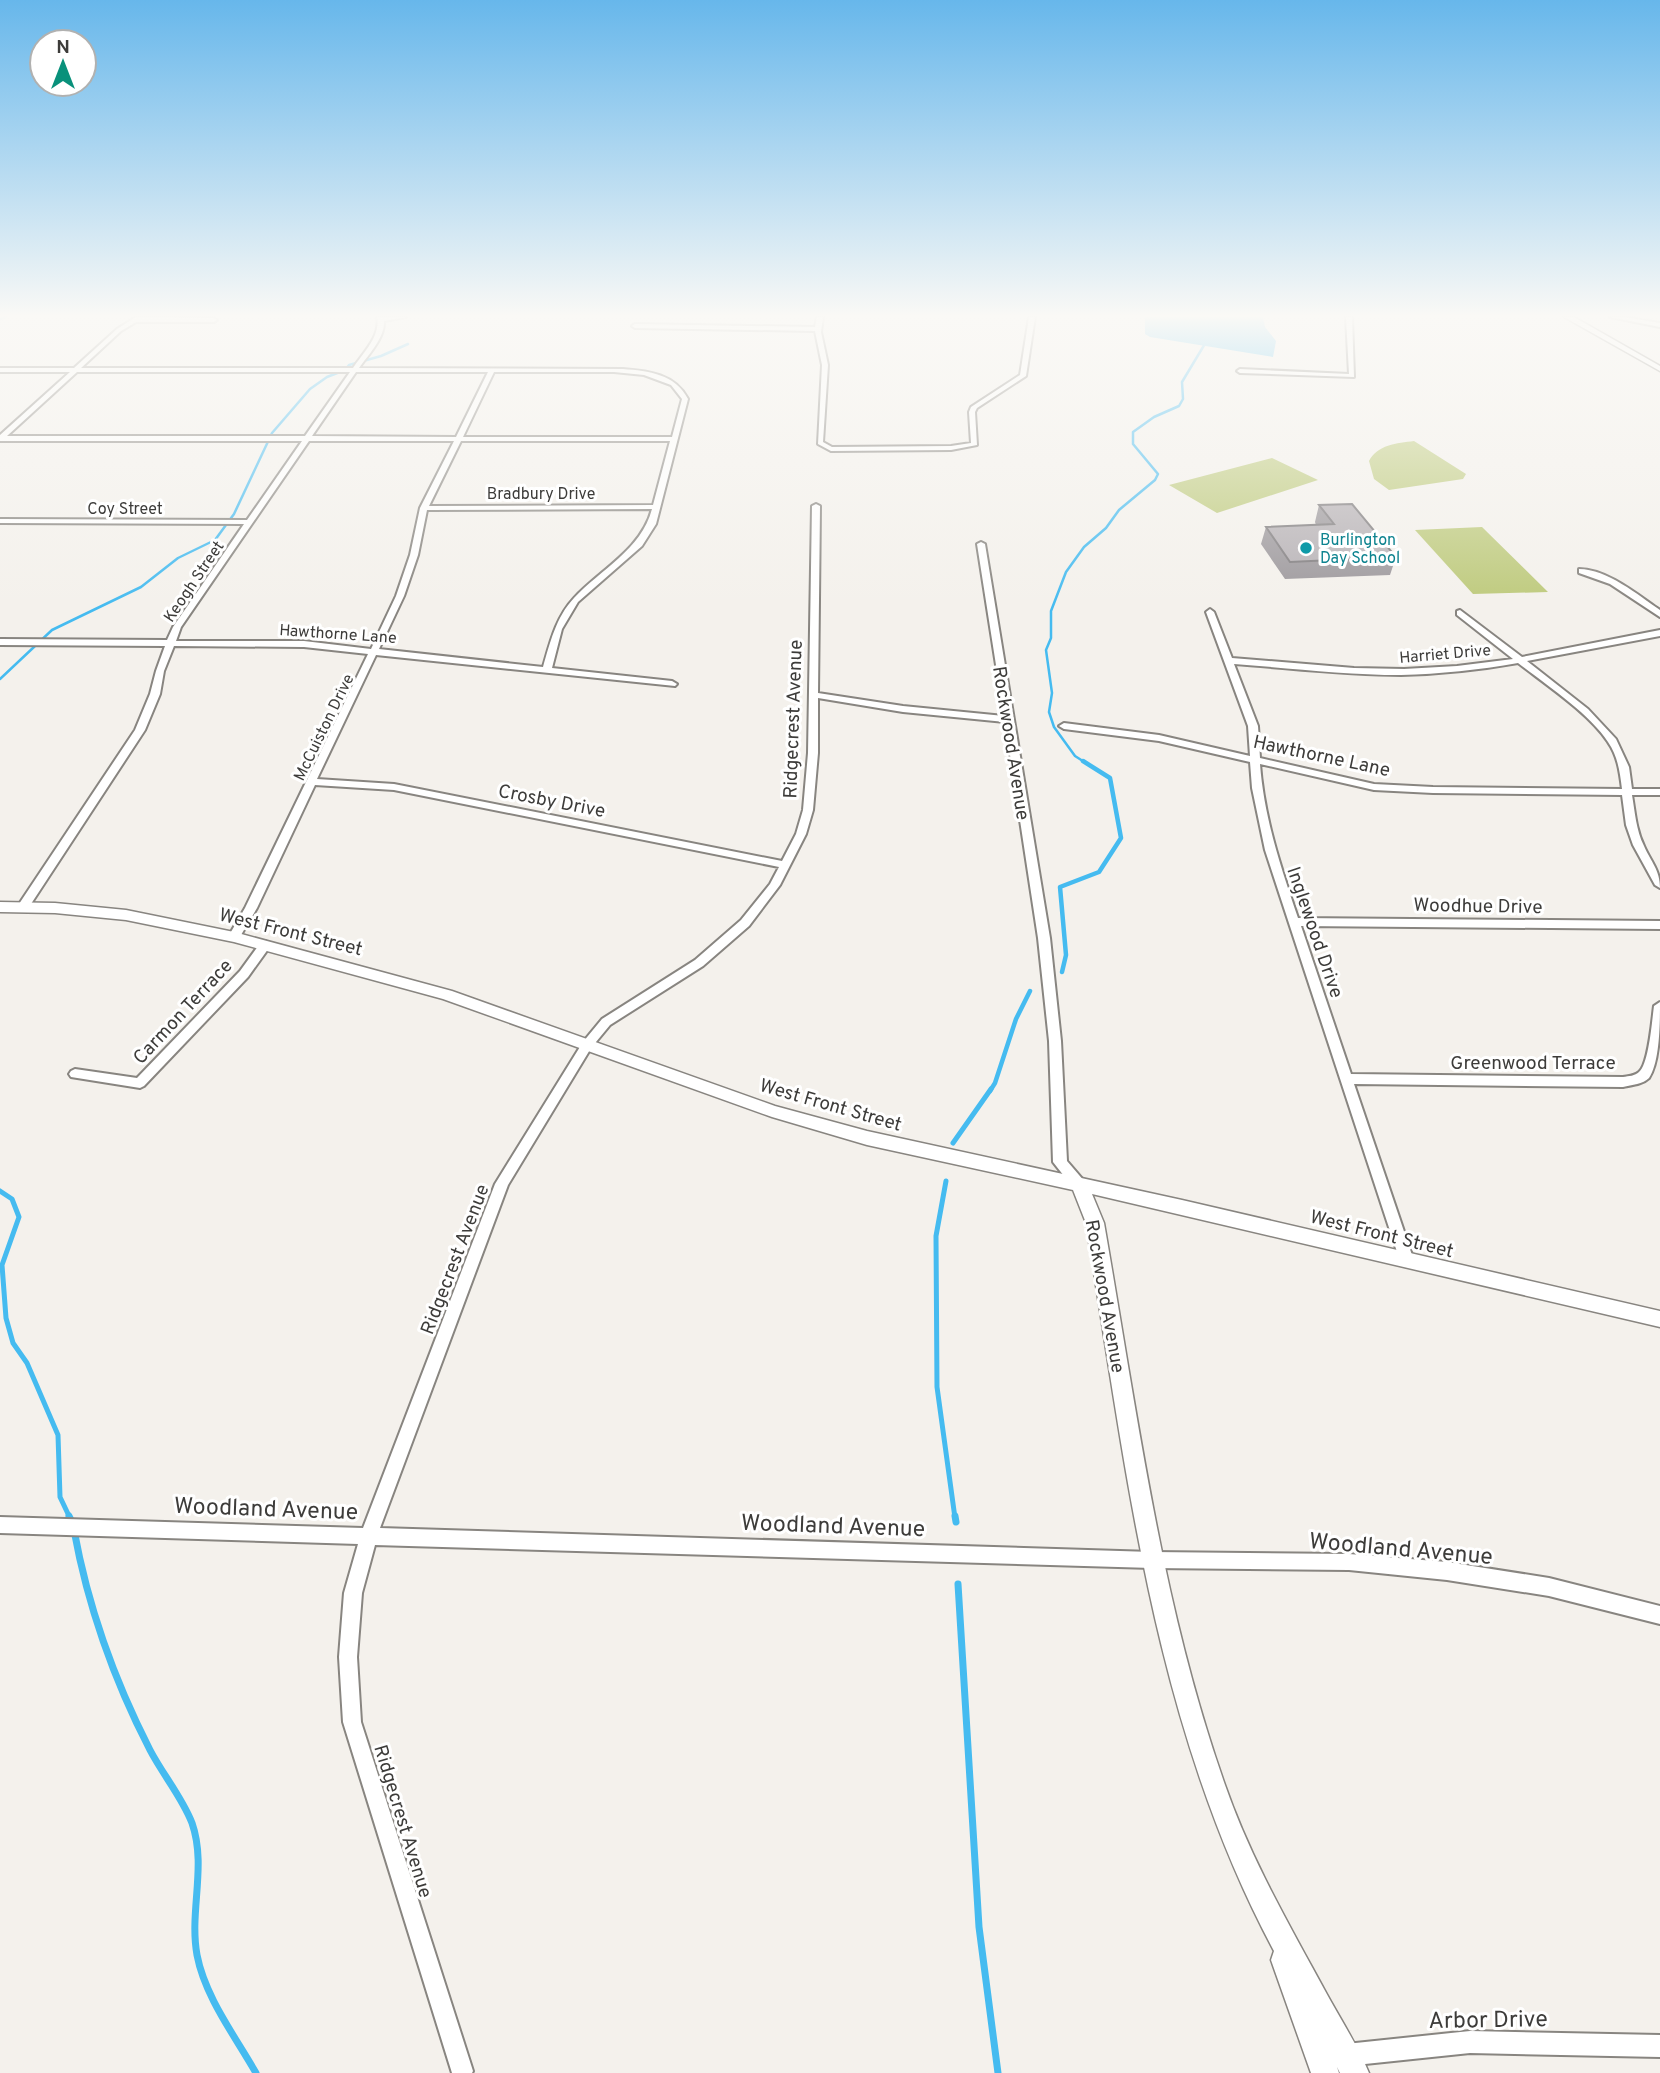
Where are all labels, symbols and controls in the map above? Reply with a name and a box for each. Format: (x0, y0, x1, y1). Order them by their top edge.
north arrow (28, 28, 98, 98)
text: N (56, 36, 70, 60)
street label: Bradbury Drive (487, 485, 595, 505)
street label: Coy Street (87, 500, 163, 520)
place label: Burlington Day School (1320, 531, 1400, 569)
street label: Keogh Street (160, 538, 229, 627)
marker: Burlington Day School (1298, 540, 1314, 556)
street label: Hawthorne Lane (279, 621, 397, 649)
street label: Ridgecrest Avenue (779, 639, 809, 799)
street label: Harriet Drive (1399, 641, 1492, 669)
street label: Rockwood Avenue (986, 665, 1034, 822)
street label: McCuiston Drive (290, 671, 359, 785)
street label: Hawthorne Lane (1251, 731, 1392, 783)
street label: Crosby Drive (496, 780, 607, 824)
street label: Inglewood Drive (1280, 864, 1348, 1002)
street label: Woodhue Drive (1413, 894, 1543, 920)
street label: West Front Street (216, 904, 365, 962)
street label: Carmon Terrace (129, 955, 238, 1070)
street label: Greenwood Terrace (1450, 1052, 1616, 1076)
street label: West Front Street (756, 1074, 904, 1138)
street label: Ridgecrest Avenue (416, 1181, 496, 1338)
street label: West Front Street (1307, 1206, 1456, 1264)
street label: Rockwood Avenue (1079, 1218, 1129, 1375)
street label: Woodland Avenue (173, 1493, 358, 1528)
street label: Woodland Avenue (740, 1510, 925, 1545)
street label: Woodland Avenue (1308, 1528, 1494, 1573)
street label: Ridgecrest Avenue (367, 1742, 437, 1901)
street label: Arbor Drive (1428, 2006, 1548, 2037)

